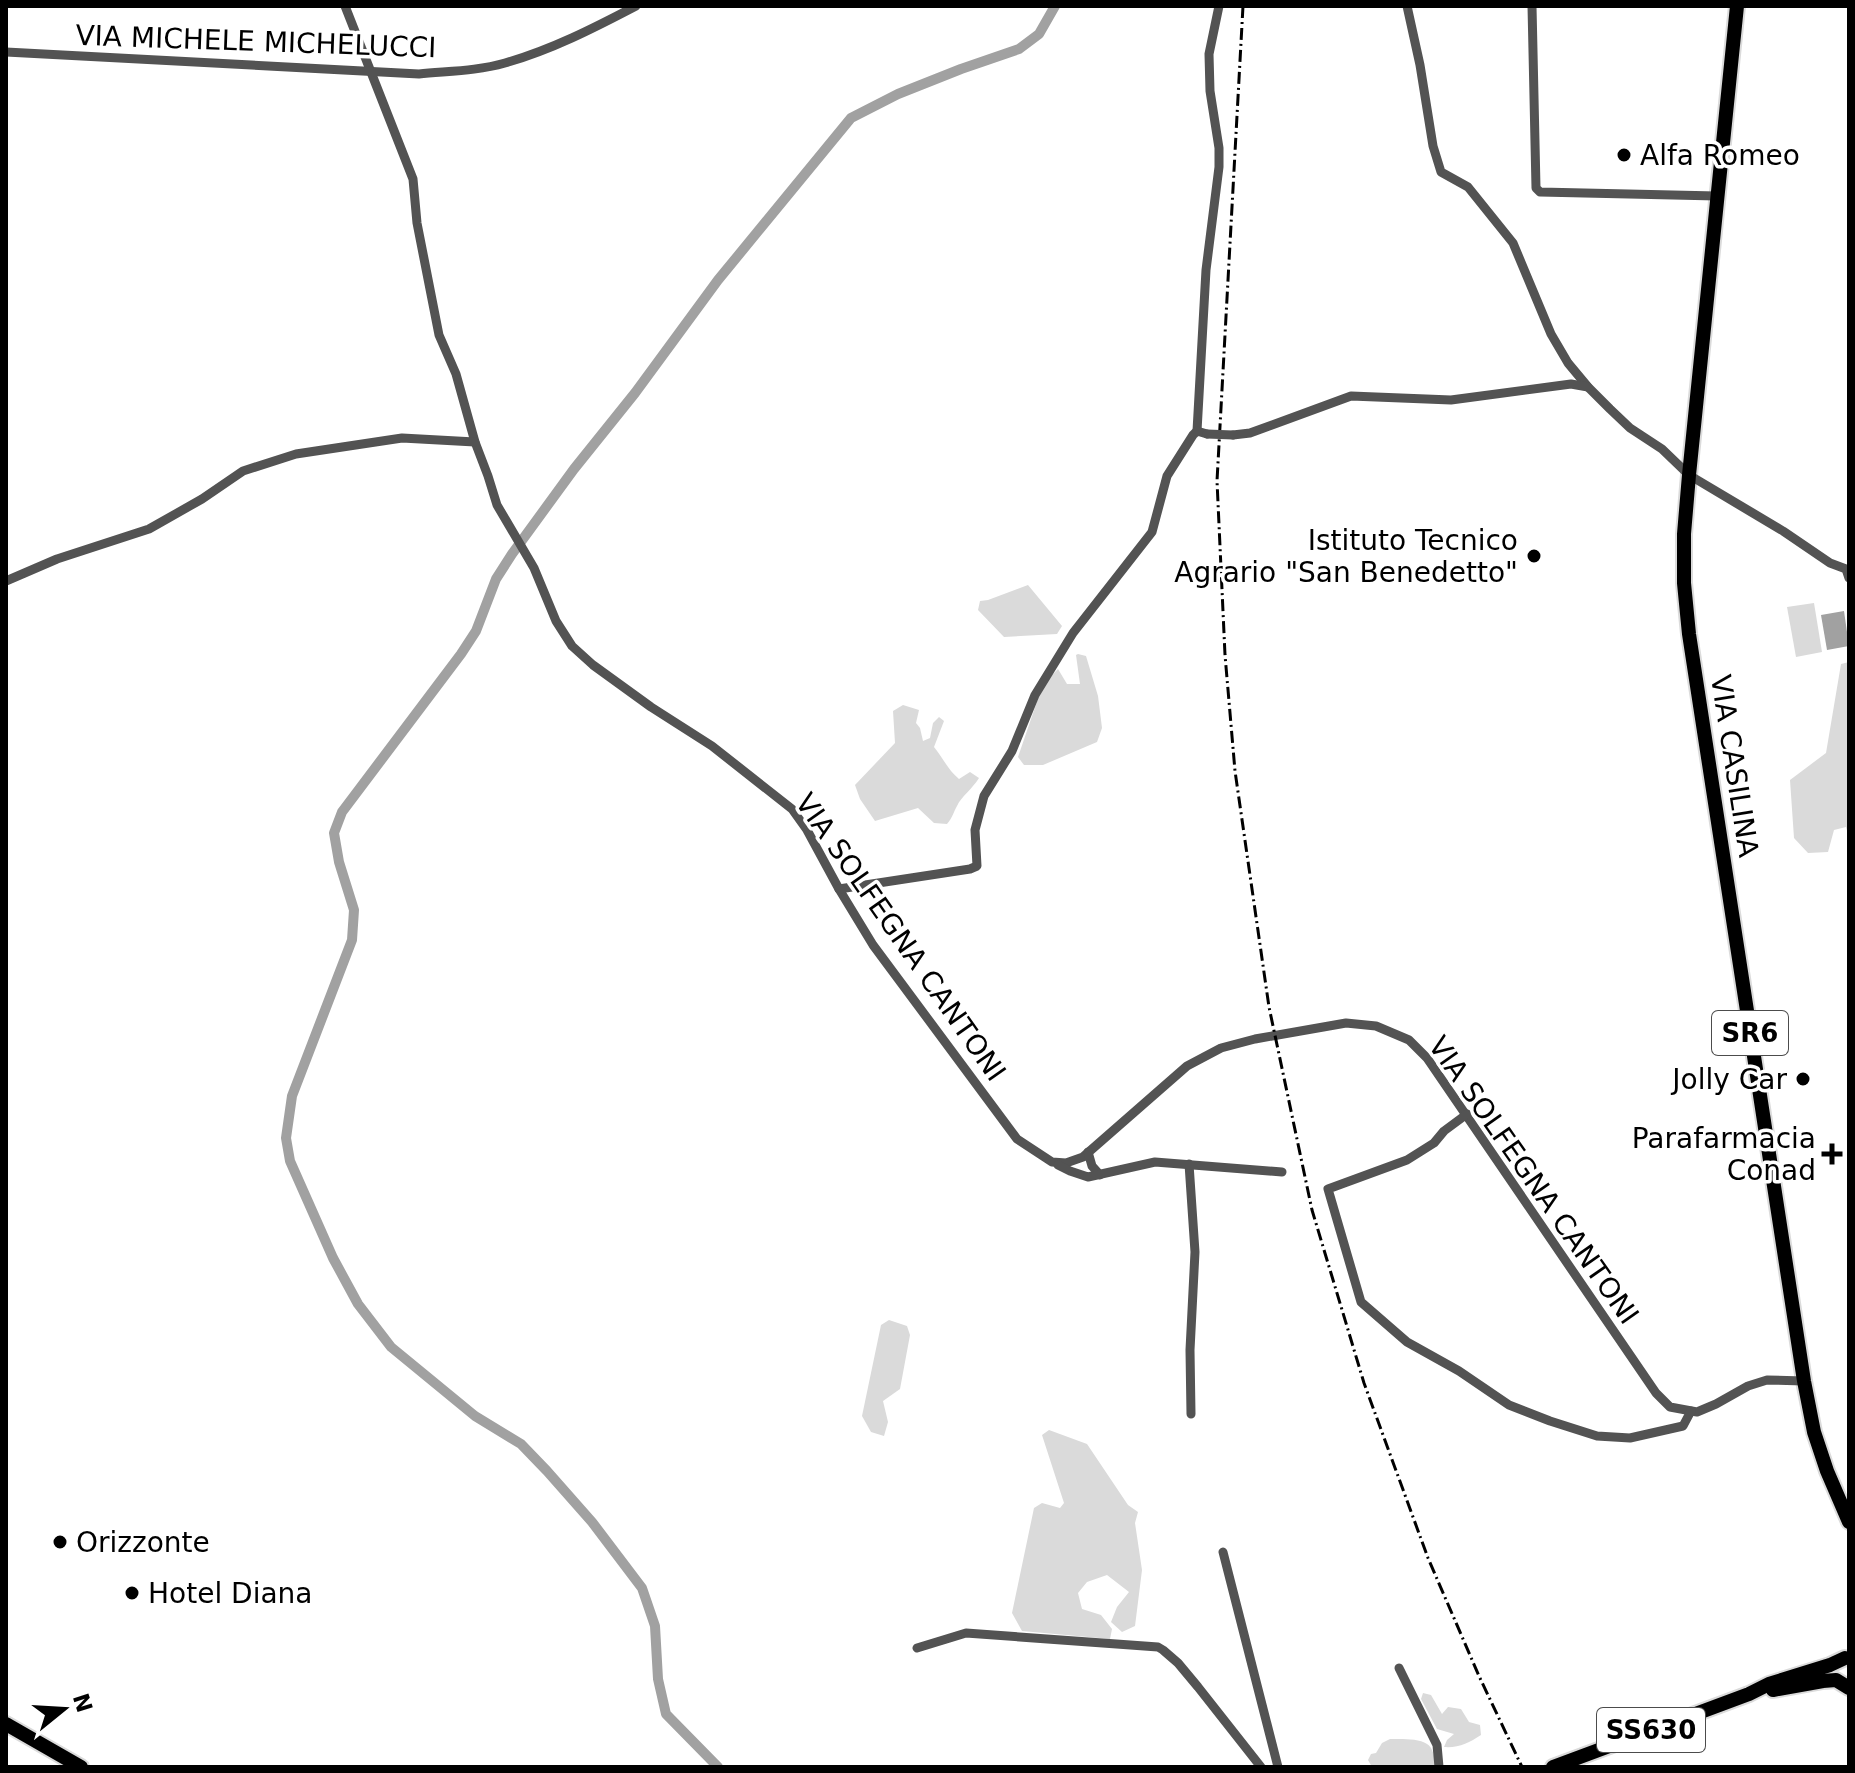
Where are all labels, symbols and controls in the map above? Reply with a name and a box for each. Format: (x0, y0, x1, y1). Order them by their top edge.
street label: VIA MICHELE MICHELUCCI (75, 19, 437, 64)
place label: Alfa Romeo (1640, 139, 1800, 172)
marker: Alfa Romeo (1615, 146, 1633, 164)
place label: Istituto Tecnico Agrario "San Benedetto" (1174, 524, 1518, 589)
marker: Istituto Tecnico Agrario "San Benedetto" (1525, 547, 1543, 565)
street label: VIA CASILINA (1704, 673, 1765, 860)
street label: VIA SOLFEGNA CANTONI (789, 787, 1013, 1087)
road number: SR6 (1712, 1011, 1788, 1055)
street label: VIA SOLFEGNA CANTONI (1422, 1030, 1646, 1330)
place label: Jolly Car (1670, 1063, 1787, 1096)
marker: Jolly Car (1794, 1070, 1812, 1088)
place label: Parafarmacia Conad (1632, 1122, 1816, 1187)
marker: Parafarmacia Conad (1823, 1145, 1841, 1163)
place label: Orizzonte (76, 1526, 210, 1559)
marker: Orizzonte (51, 1533, 69, 1551)
place label: Hotel Diana (148, 1577, 312, 1610)
marker: Hotel Diana (123, 1584, 141, 1602)
north arrow (24, 1669, 104, 1749)
text: N (68, 1690, 97, 1716)
road number: SS630 (1597, 1708, 1705, 1752)

